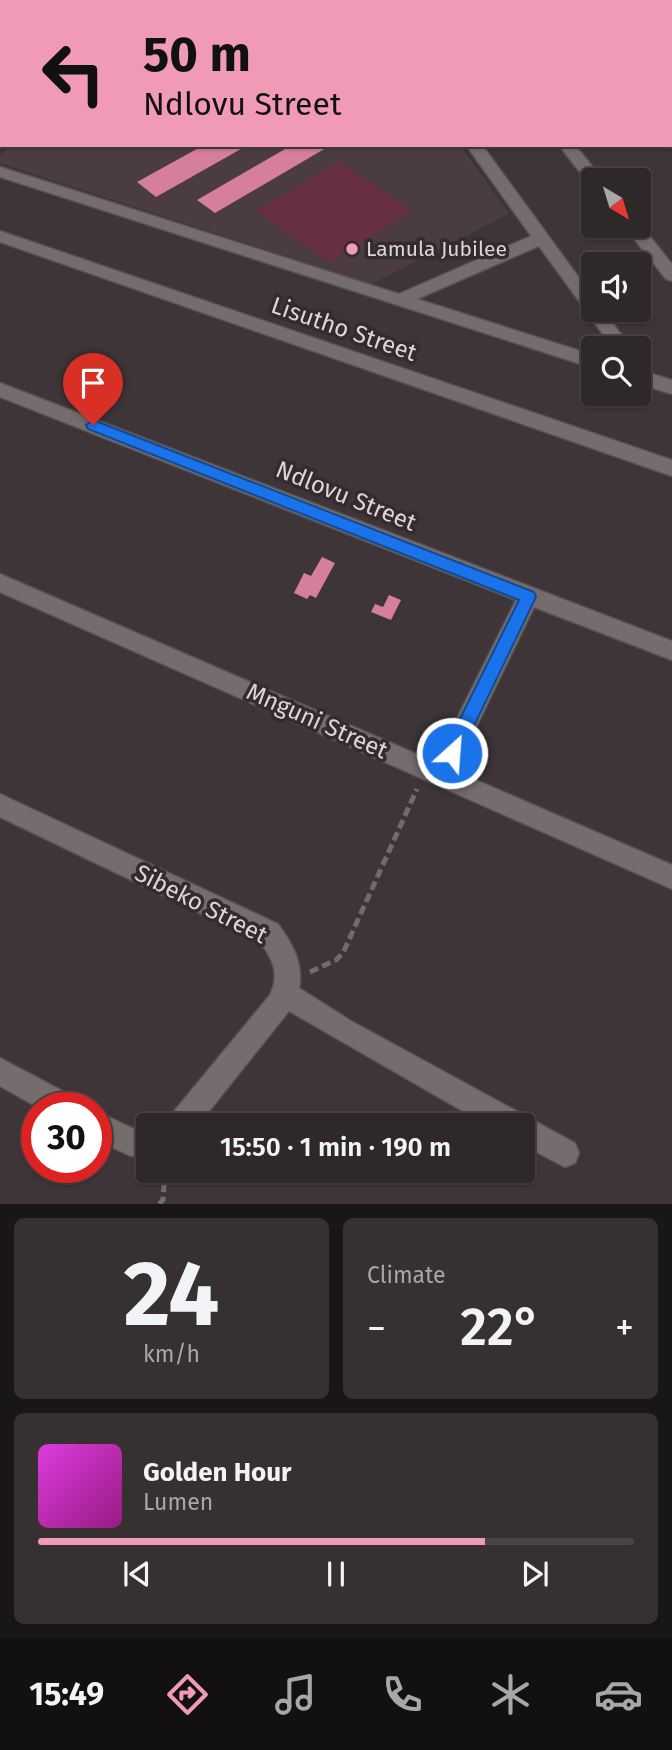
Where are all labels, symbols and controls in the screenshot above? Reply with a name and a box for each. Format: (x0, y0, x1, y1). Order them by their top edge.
text: 50 m (143, 25, 251, 84)
icon: left (28, 28, 119, 119)
text: Ndlovu Street (143, 85, 341, 123)
north arrow (581, 168, 651, 238)
map controls (581, 168, 651, 406)
place label: Lamula Jubilee (366, 236, 507, 262)
marker: Lamula Jubilee (344, 241, 360, 257)
button: sound (581, 252, 651, 322)
street label: Lisutho Street (268, 291, 421, 367)
button: search (581, 336, 651, 406)
pin (63, 353, 123, 425)
icon: arrive (74, 364, 112, 402)
street label: Ndlovu Street (272, 455, 421, 537)
street label: Mnguni Street (242, 677, 392, 765)
position arrow (415, 716, 489, 790)
street label: Sibeko Street (130, 859, 272, 949)
speed limit sign: 30 (21, 1092, 112, 1183)
text: 15:50 · 1 min · 190 m (220, 1132, 451, 1163)
text: 24 (124, 1240, 219, 1349)
text: Climate (367, 1261, 446, 1289)
text: 22° (460, 1296, 541, 1359)
text: − (367, 1305, 386, 1351)
text: + (615, 1305, 634, 1351)
text: km/h (143, 1340, 200, 1368)
text: Golden Hour (143, 1457, 291, 1488)
text: Lumen (143, 1488, 213, 1516)
icon: previous (118, 1555, 156, 1593)
icon: pause (317, 1555, 355, 1593)
icon: next (516, 1555, 554, 1593)
icon: directions (163, 1670, 212, 1719)
icon: music (271, 1670, 320, 1719)
icon: phone (378, 1670, 427, 1719)
icon: climate (486, 1670, 535, 1719)
icon: car (594, 1670, 643, 1719)
text: 15:49 (29, 1675, 104, 1713)

